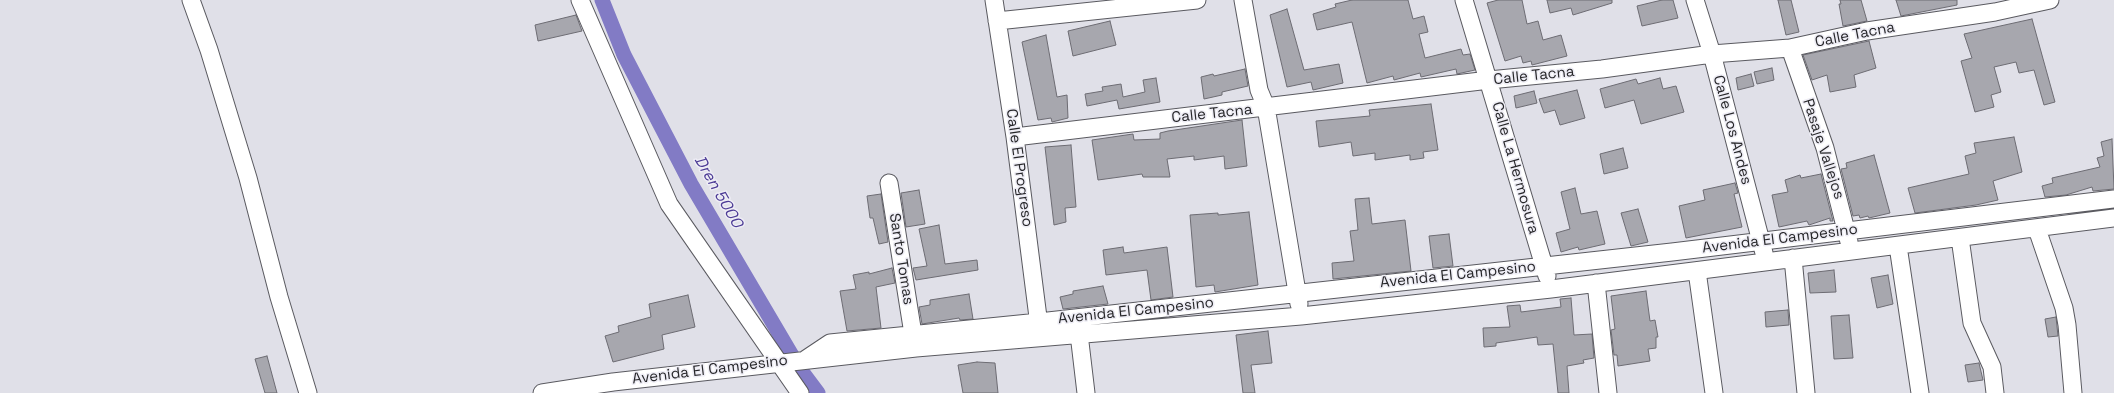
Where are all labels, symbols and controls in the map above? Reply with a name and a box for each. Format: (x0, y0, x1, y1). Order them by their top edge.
street label: Calle Tacna (1813, 18, 1897, 52)
street label: Calle Tacna (1493, 63, 1575, 89)
street label: Calle Los Andes (1709, 73, 1755, 187)
street label: Pasaje Vallejos (1798, 96, 1848, 202)
street label: Calle La Hermosura (1488, 100, 1542, 236)
street label: Calle Tacna (1171, 101, 1253, 127)
street label: Calle El Progreso (1002, 108, 1036, 228)
water label: Dren 5000 (690, 153, 746, 231)
street label: Santo Tomas (885, 212, 917, 306)
street label: Avenida El Campesino (1701, 221, 1859, 257)
street label: Avenida El Campesino (1379, 258, 1537, 292)
street label: Avenida El Campesino (1057, 294, 1215, 328)
street label: Avenida El Campesino (631, 352, 789, 388)

